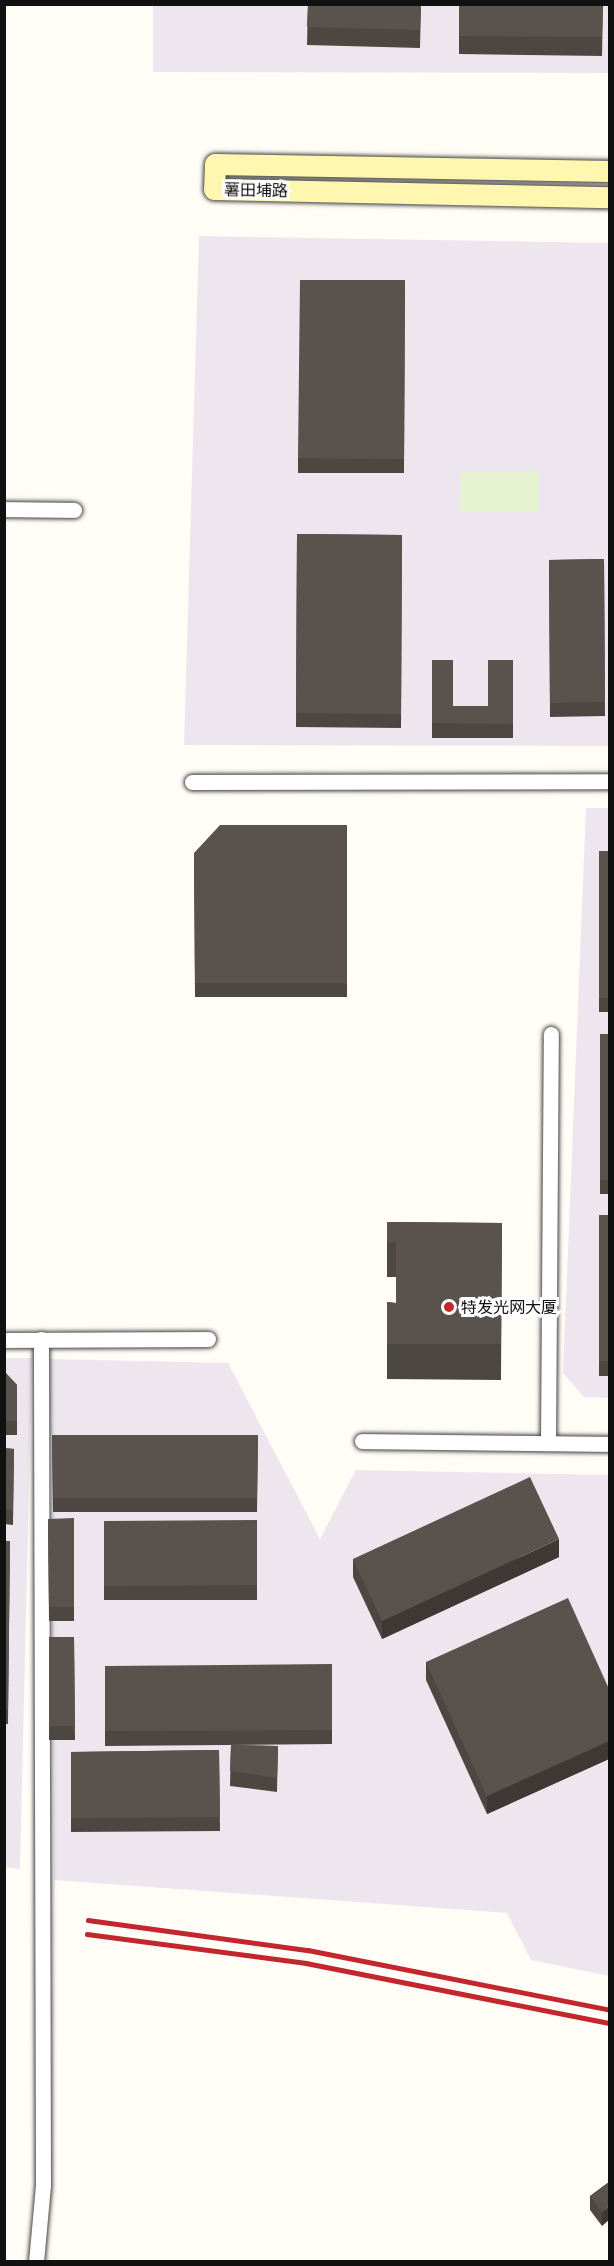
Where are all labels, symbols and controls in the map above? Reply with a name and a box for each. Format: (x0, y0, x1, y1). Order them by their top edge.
street label: 薯田埔路 (224, 180, 288, 200)
place label: 特发光网大厦 (461, 1297, 557, 1317)
marker: 特发光网大厦 (442, 1300, 456, 1314)

